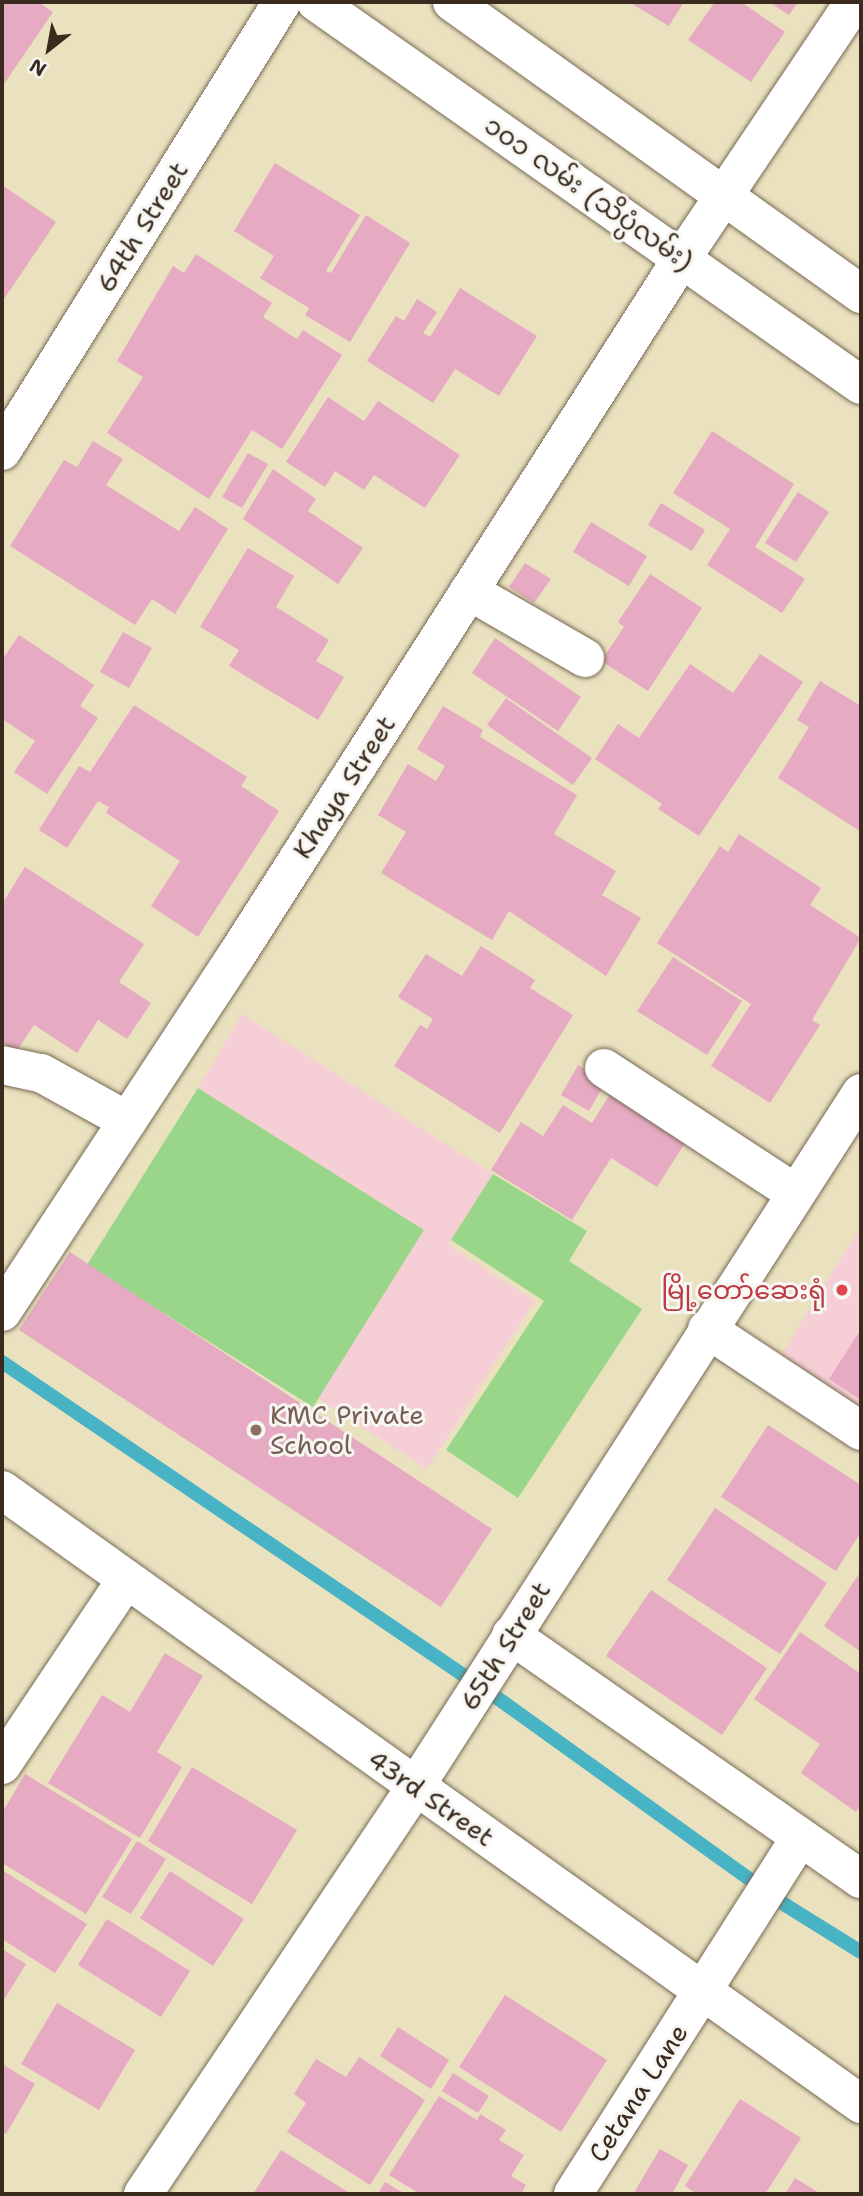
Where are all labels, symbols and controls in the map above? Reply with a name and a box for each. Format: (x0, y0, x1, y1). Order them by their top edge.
north arrow (14, 14, 84, 84)
text: N (25, 53, 51, 82)
street label: ၁၀၁ လမ်း (သိပ္ပံလမ်း) (479, 109, 699, 277)
street label: 64th Street (90, 156, 194, 298)
street label: Khaya Street (286, 710, 402, 864)
place label: မြို့တော်ဆေးရုံ (661, 1274, 826, 1306)
marker: မြို့တော်ဆေးရုံ (832, 1280, 852, 1300)
place label: KMC Private School (270, 1399, 424, 1460)
marker: KMC Private School (248, 1422, 264, 1438)
street label: 65th Street (453, 1576, 557, 1716)
street label: 43rd Street (362, 1743, 500, 1853)
street label: Cetana Lane (582, 2018, 694, 2168)

